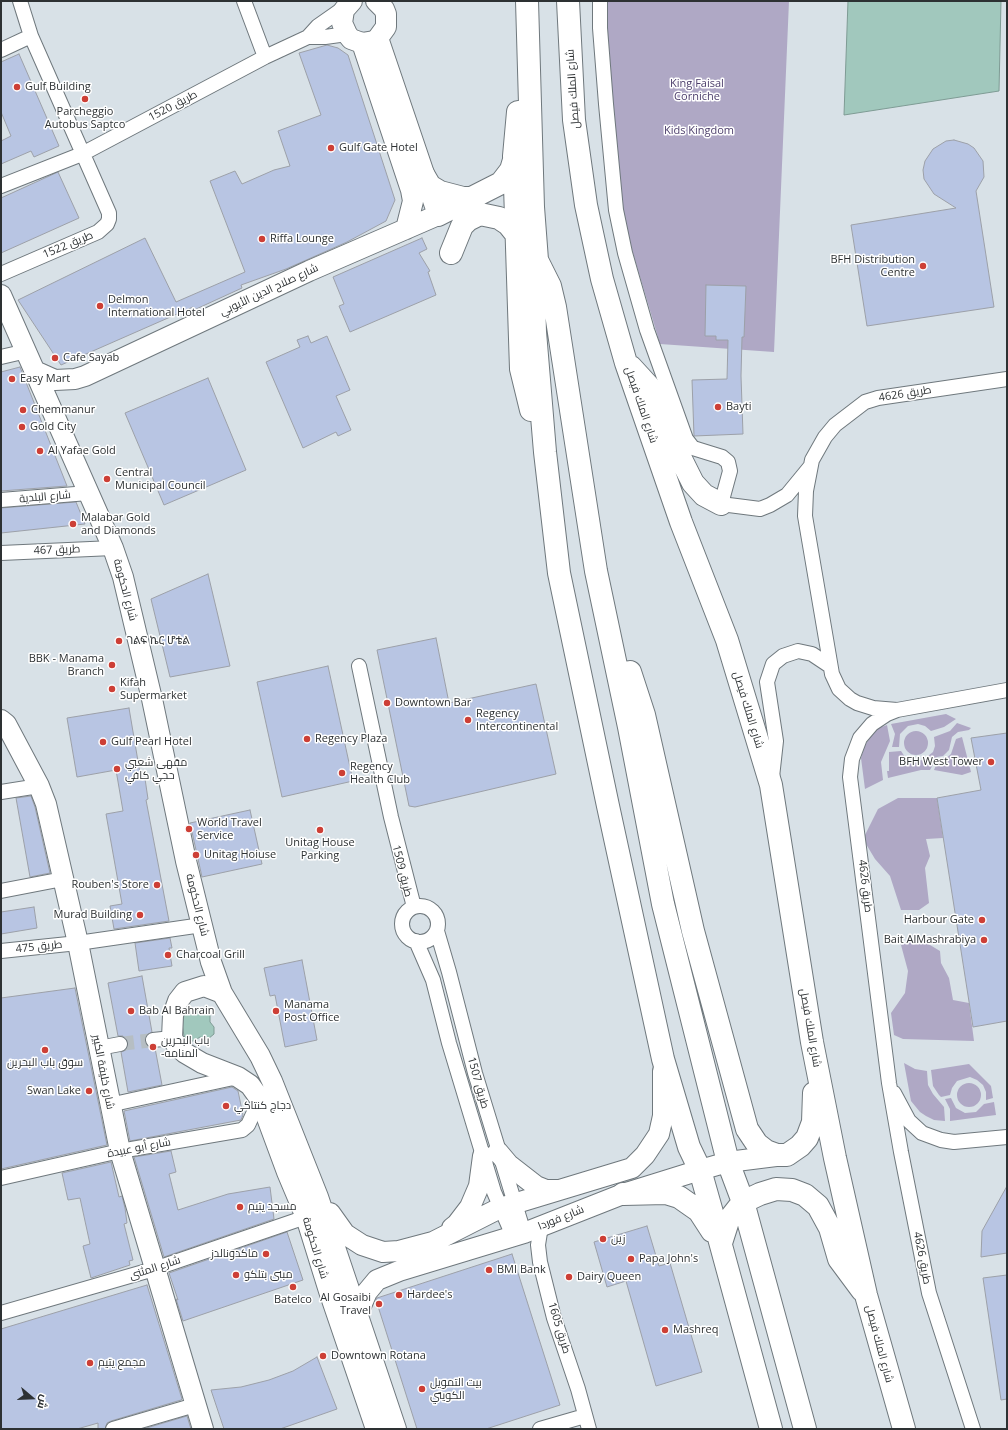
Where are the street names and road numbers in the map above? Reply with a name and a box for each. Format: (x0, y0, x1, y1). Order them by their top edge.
street label: شارع الملك فيصل (564, 49, 582, 129)
street label: طريق 1520 (146, 88, 200, 124)
street label: طريق 1522 (41, 229, 95, 261)
street label: شارع صلاح الدين الأيوبي (218, 261, 320, 319)
street label: شارع الملك فيصل (622, 365, 660, 445)
street label: طريق 4626 (878, 383, 932, 405)
street label: شارع البلدية (19, 488, 71, 506)
street label: طريق 467 (33, 543, 81, 557)
street label: شارع الحكومة (110, 557, 140, 623)
street label: شارع الملك فيصل (730, 670, 766, 750)
street label: طريق 1509 (389, 844, 415, 898)
street label: طريق 4626 (855, 859, 875, 913)
street label: شارع الحكومة (183, 872, 211, 938)
street label: طريق 475 (15, 938, 63, 956)
street label: شارع الملك فيصل (797, 988, 823, 1068)
street label: شارع خليفة الكبير (89, 1033, 117, 1111)
street label: طريق 1507 (464, 1056, 492, 1110)
street label: شارع أبو عبيدة (106, 1135, 172, 1161)
street label: شارع فوردا (536, 1203, 586, 1233)
street label: شارع الحكومة (299, 1216, 331, 1280)
street label: طريق 4626 (910, 1231, 934, 1285)
street label: شارع المثنى (128, 1254, 182, 1282)
street label: طريق 1605 (545, 1301, 573, 1355)
street label: شارع الملك فيصل (862, 1304, 896, 1384)

